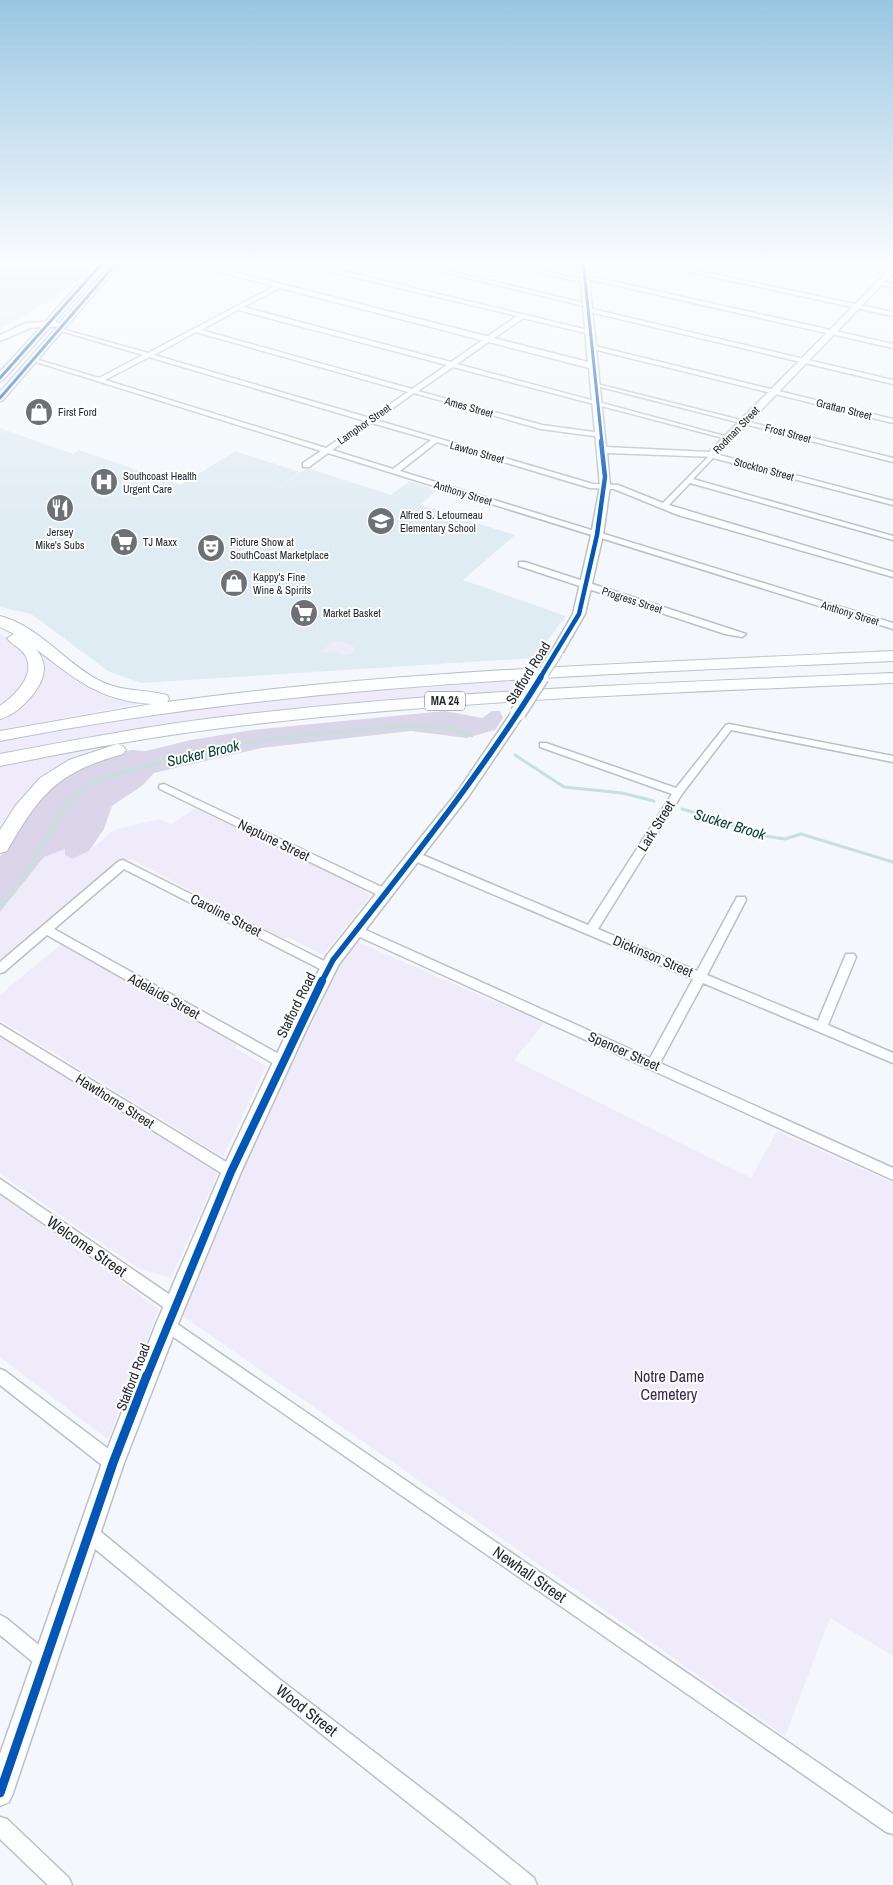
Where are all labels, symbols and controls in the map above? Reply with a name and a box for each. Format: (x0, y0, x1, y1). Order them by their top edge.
street label: Ames Street (442, 393, 495, 421)
street label: Grattan Street (815, 395, 874, 423)
shop icon: First Ford (24, 397, 54, 427)
street label: Lamphor Street (335, 400, 394, 448)
street label: Rodman Street (710, 403, 762, 457)
place label: First Ford (58, 405, 97, 419)
street label: Frost Street (763, 420, 813, 446)
street label: Lawton Street (448, 438, 506, 467)
street label: Stockton Street (732, 454, 796, 484)
hospital icon: Southcoast Health Urgent Care (89, 467, 119, 497)
place label: Southcoast Health Urgent Care (123, 469, 197, 496)
street label: Anthony Street (431, 477, 494, 509)
restaurant icon: Jersey Mike's Subs (45, 493, 75, 523)
school or university icon: Alfred S. Letourneau Elementary School (366, 506, 396, 536)
place label: Alfred S. Letourneau Elementary School (399, 508, 483, 535)
place label: Jersey Mike's Subs (36, 525, 85, 552)
supermarket icon: TJ Maxx (109, 527, 139, 557)
theatre icon: Picture Show at SouthCoast Marketplace (196, 533, 226, 563)
place label: TJ Maxx (143, 535, 178, 549)
place label: Picture Show at SouthCoast Marketplace (230, 535, 329, 562)
shop icon: Kappy's Fine Wine & Spirits (219, 568, 249, 598)
place label: Kappy's Fine Wine & Spirits (253, 570, 312, 597)
street label: Progress Street (600, 584, 664, 616)
street label: Anthony Street (818, 597, 881, 629)
supermarket icon: Market Basket (289, 598, 319, 628)
place label: Market Basket (323, 606, 381, 620)
street label: Stafford Road (502, 638, 554, 708)
road number: MA 24 (425, 691, 465, 710)
water label: Sucker Brook (165, 734, 242, 772)
street label: Lark Street (633, 797, 679, 855)
water label: Sucker Brook (692, 803, 769, 845)
street label: Neptune Street (235, 815, 313, 865)
street label: Caroline Street (188, 889, 264, 941)
street label: Dickinson Street (610, 931, 696, 981)
street label: Adelaide Street (124, 968, 203, 1023)
street label: Stafford Road (272, 969, 320, 1041)
street label: Spencer Street (585, 1027, 663, 1075)
street label: Hawthorne Street (72, 1070, 158, 1132)
street label: Welcome Street (43, 1210, 132, 1282)
street label: Stafford Road (112, 1341, 154, 1413)
park label: Notre Dame Cemetery (634, 1365, 704, 1405)
street label: Newhall Street (489, 1541, 572, 1608)
street label: Wood Street (272, 1679, 343, 1741)

